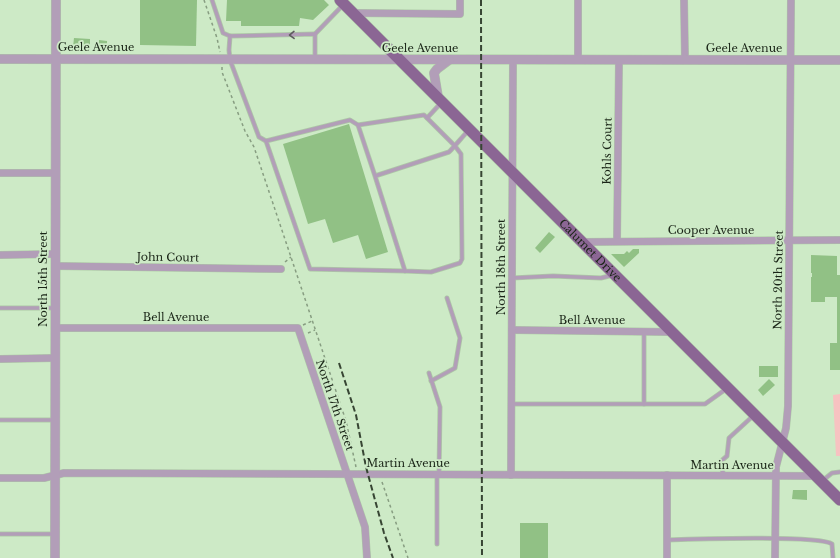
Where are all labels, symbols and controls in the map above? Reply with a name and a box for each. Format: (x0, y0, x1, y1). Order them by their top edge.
one-way arrow (289, 31, 295, 39)
street label: Geele Avenue (58, 40, 134, 54)
street label: Geele Avenue (382, 41, 458, 55)
street label: Geele Avenue (706, 41, 782, 55)
street label: Kohls Court (599, 116, 615, 185)
street label: Calumet Drive (556, 216, 625, 285)
street label: North 18th Street (494, 218, 508, 315)
street label: Cooper Avenue (668, 223, 754, 237)
street label: North 20th Street (770, 229, 786, 330)
street label: North 15th Street (36, 230, 50, 327)
street label: John Court (135, 249, 200, 265)
street label: Bell Avenue (143, 310, 209, 324)
street label: Bell Avenue (559, 313, 625, 327)
street label: North 17th Street (313, 358, 357, 453)
street label: Martin Avenue (366, 456, 450, 470)
street label: Martin Avenue (690, 458, 774, 472)

